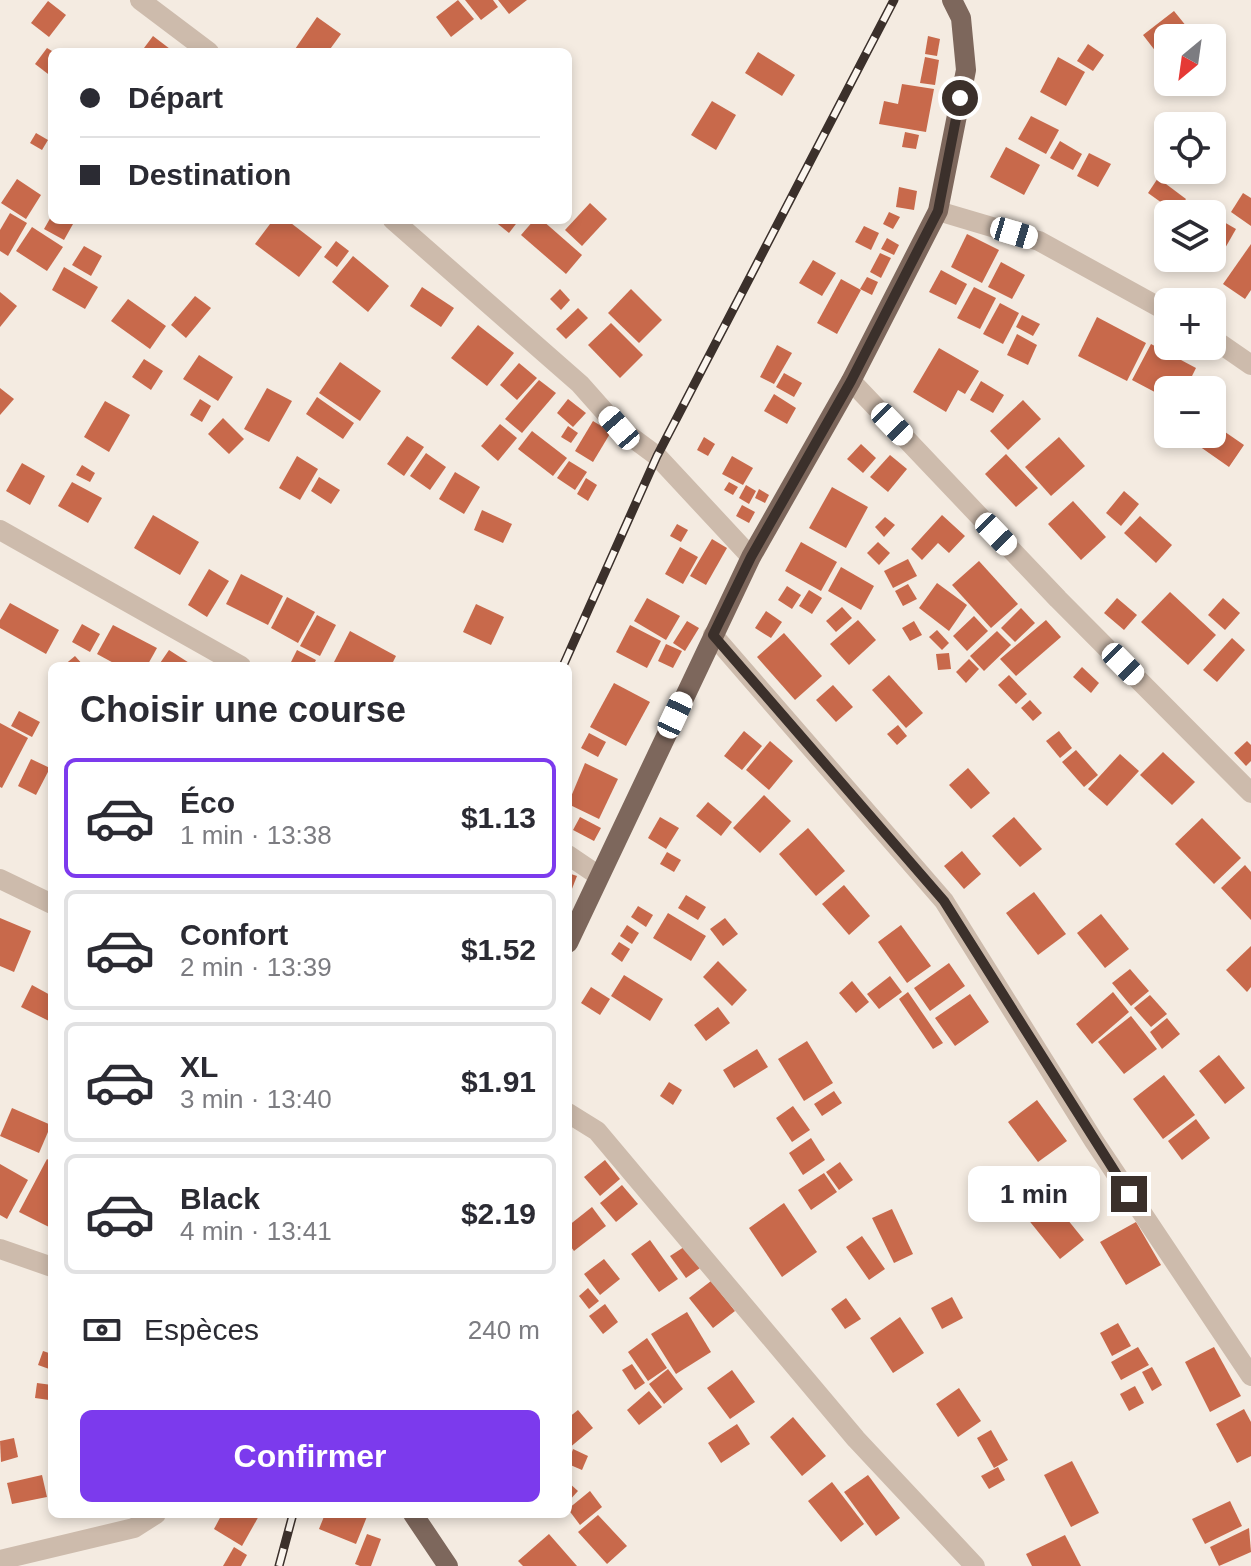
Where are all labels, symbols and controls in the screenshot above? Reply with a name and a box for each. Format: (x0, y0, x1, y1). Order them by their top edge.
north arrow (1154, 24, 1226, 96)
map controls (1154, 24, 1226, 448)
route start (942, 80, 978, 116)
text: Départ (128, 81, 223, 114)
button: locate (1154, 112, 1226, 184)
text: Destination (128, 158, 291, 191)
button: layers (1154, 200, 1226, 272)
car (988, 215, 1040, 251)
button: + (1154, 288, 1226, 360)
button: − (1154, 376, 1226, 448)
car (867, 398, 917, 450)
car (594, 402, 644, 454)
car (971, 508, 1021, 560)
car (1098, 639, 1148, 689)
car (654, 688, 696, 742)
text: Choisir une course (80, 689, 406, 730)
icon: car (84, 782, 156, 854)
text: Éco (180, 786, 235, 819)
text: $1.13 (461, 801, 536, 834)
text: 1 min · 13:38 (180, 820, 332, 850)
icon: car (84, 914, 156, 986)
text: Confort (180, 918, 288, 951)
text: $1.52 (461, 933, 536, 966)
text: 2 min · 13:39 (180, 952, 332, 982)
icon: car (84, 1046, 156, 1118)
text: XL (180, 1050, 218, 1083)
text: $1.91 (461, 1065, 536, 1098)
text: 3 min · 13:40 (180, 1084, 332, 1114)
callout: 1 min (969, 1166, 1101, 1222)
route end (1111, 1176, 1147, 1212)
icon: car (84, 1178, 156, 1250)
text: 1 min (1000, 1179, 1068, 1209)
text: Black (180, 1182, 260, 1215)
text: $2.19 (461, 1197, 536, 1230)
text: 4 min · 13:41 (180, 1216, 332, 1246)
icon: cash (80, 1308, 124, 1352)
text: Espèces (144, 1313, 259, 1346)
text: 240 m (468, 1315, 540, 1345)
button: Confirmer (80, 1410, 540, 1502)

